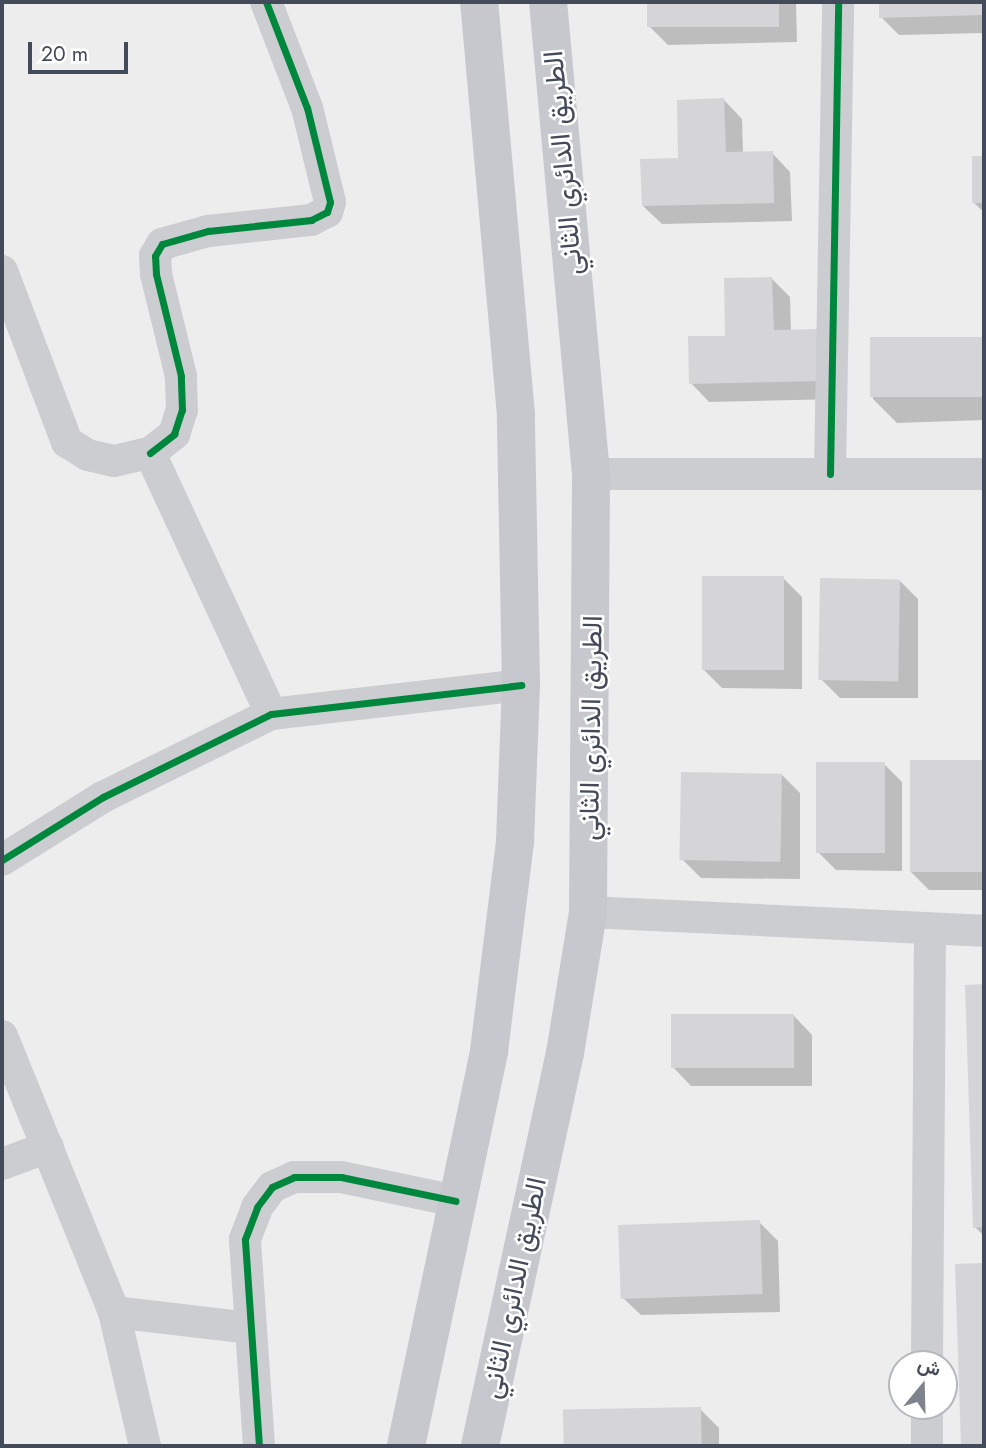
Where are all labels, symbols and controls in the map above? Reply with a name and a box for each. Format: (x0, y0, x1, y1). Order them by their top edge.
scale bar (32, 28, 131, 72)
text: 20 m (41, 39, 88, 69)
street label: الطريق الدائري الثاني (536, 49, 590, 277)
street label: الطريق الدائري الثاني (572, 615, 610, 841)
street label: الطريق الدائري الثاني (474, 1174, 554, 1402)
north arrow (888, 1350, 958, 1420)
text: ش (914, 1350, 945, 1383)

